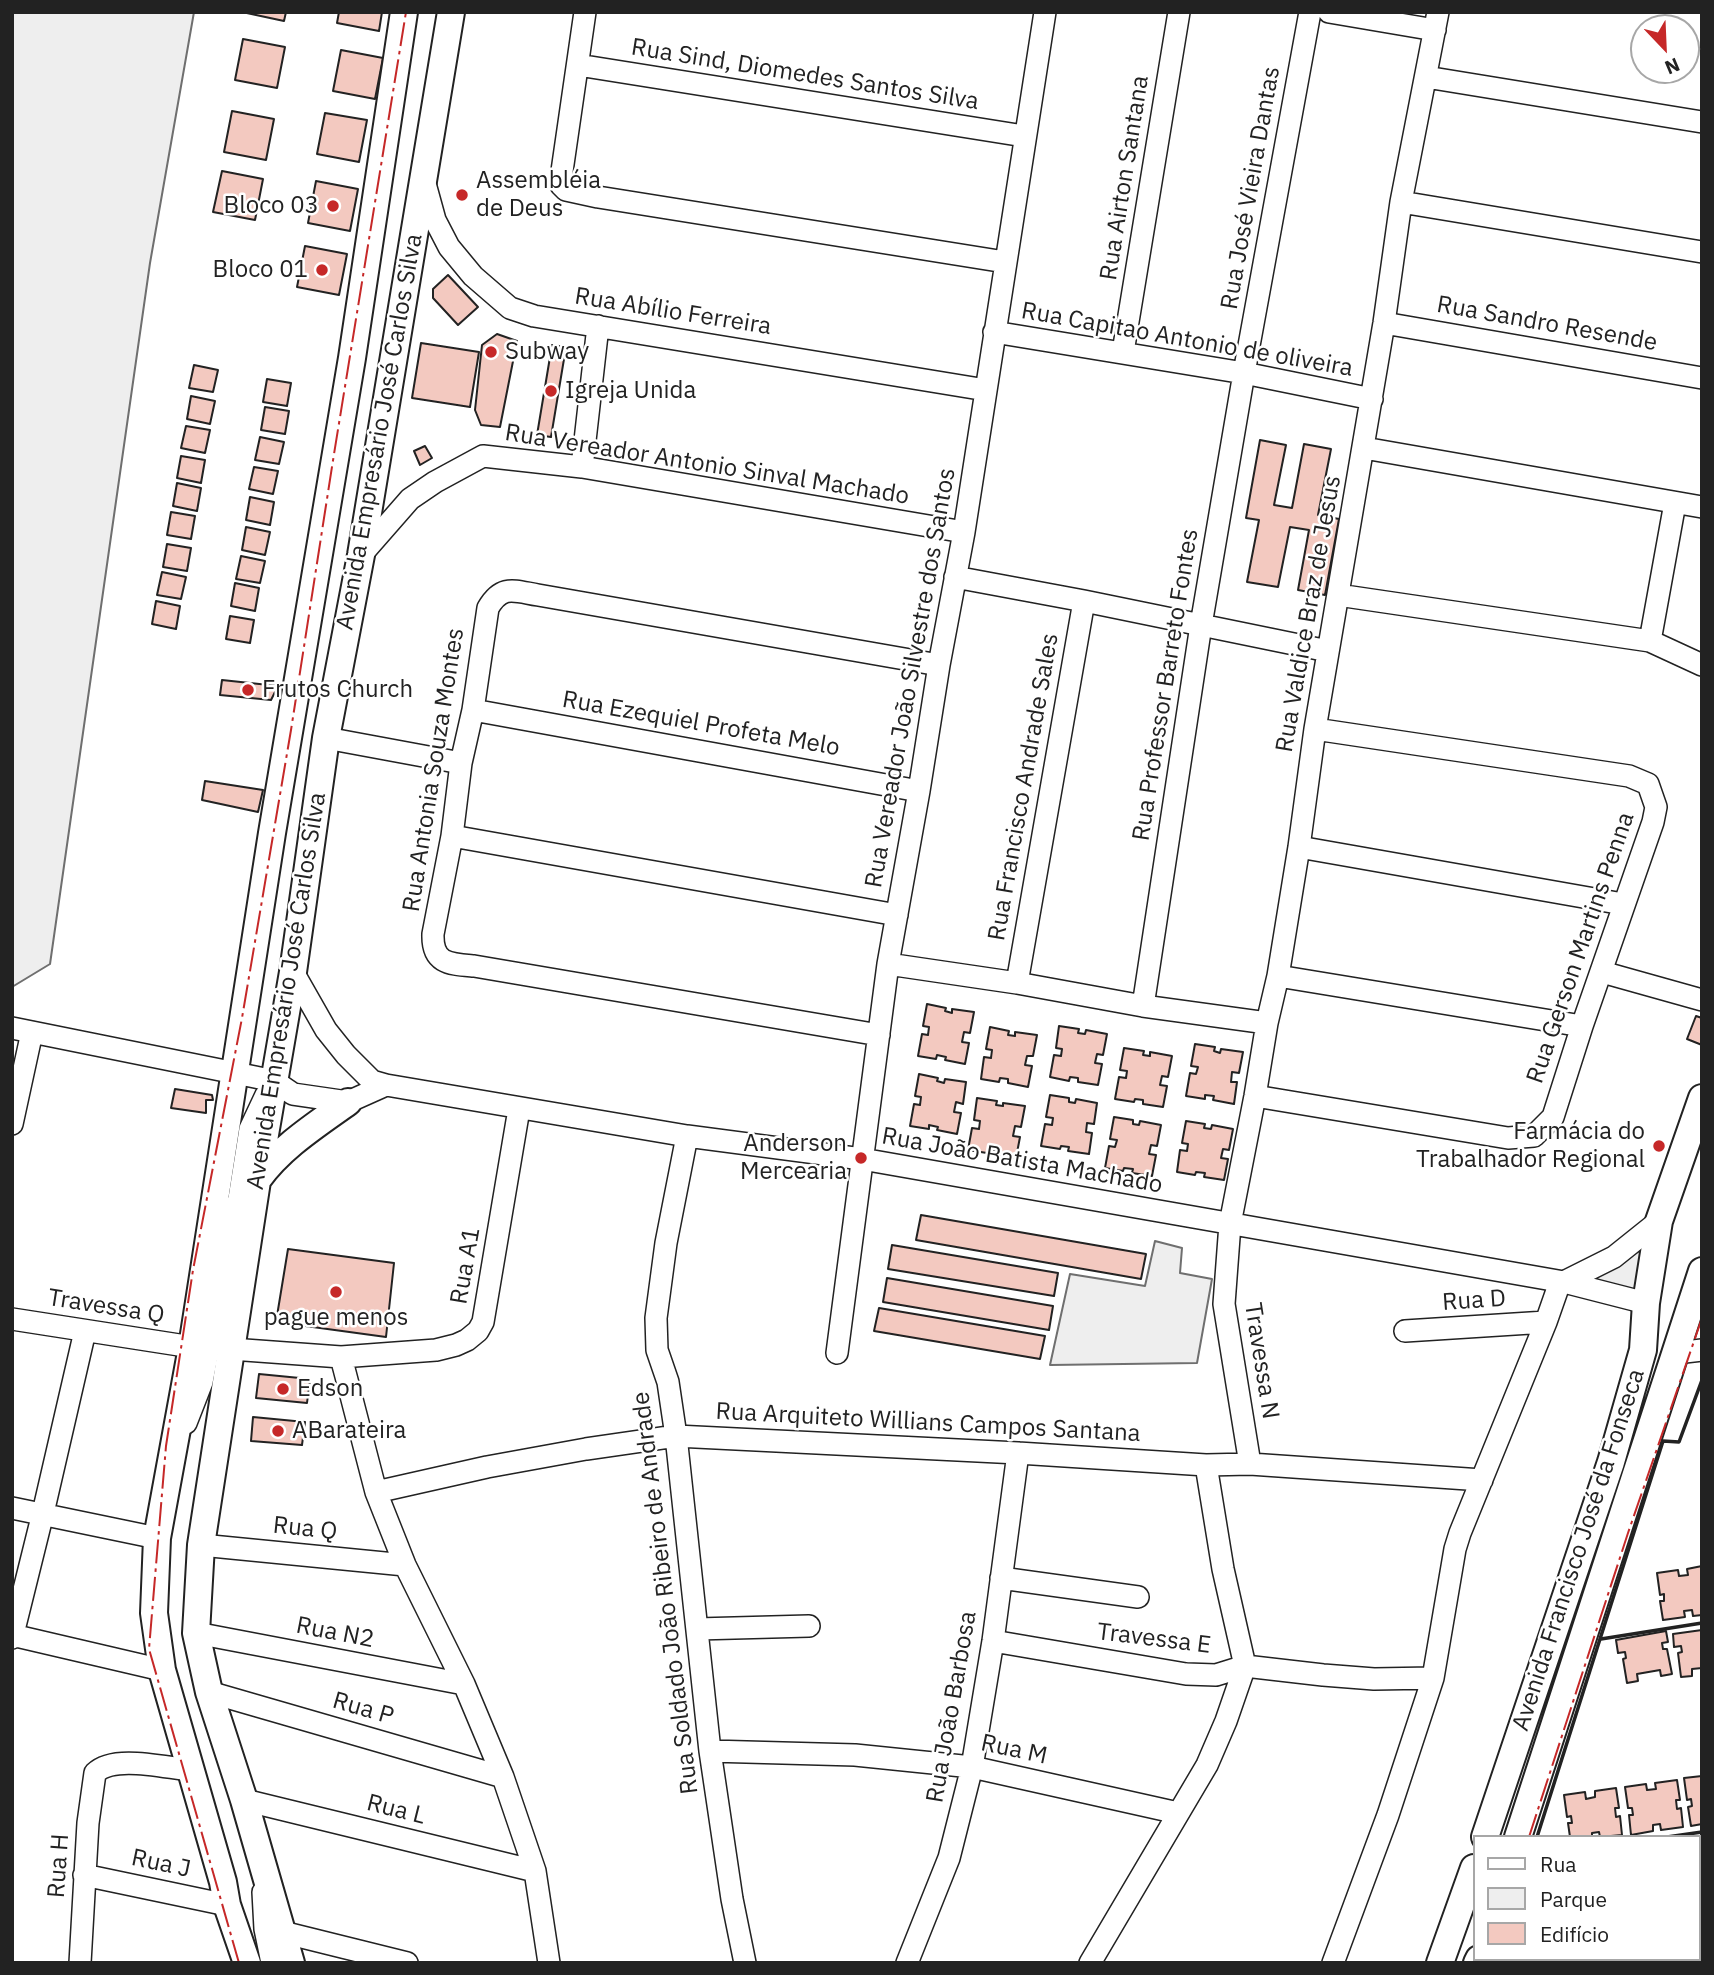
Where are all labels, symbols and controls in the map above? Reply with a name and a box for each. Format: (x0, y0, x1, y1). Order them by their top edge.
north arrow (1630, 14, 1700, 84)
street label: Rua Sind, Diomedes Santos Silva (629, 33, 981, 117)
text: N (1661, 53, 1683, 80)
street label: Rua José Vieira Dantas (1215, 64, 1287, 312)
street label: Rua Airton Santana (1095, 74, 1155, 282)
place label: Assembléia de Deus (476, 167, 601, 223)
marker: Assembléia de Deus (454, 187, 470, 203)
place label: Bloco 03 (224, 192, 319, 220)
marker: Bloco 03 (325, 198, 341, 214)
street label: Avenida Empresário José Carlos Silva (331, 232, 429, 632)
place label: Bloco 01 (213, 256, 308, 284)
marker: Bloco 01 (314, 262, 330, 278)
street label: Rua Abílio Ferreira (573, 282, 773, 342)
street label: Rua Sandro Resende (1435, 290, 1659, 358)
street label: Rua Capitao Antonio de oliveira (1019, 297, 1355, 383)
place label: Subway (505, 338, 589, 366)
marker: Subway (483, 344, 499, 360)
place label: Igreja Unida (565, 377, 696, 405)
marker: Igreja Unida (543, 383, 559, 399)
street label: Rua Vereador Antonio Sinval Machado (503, 419, 911, 511)
street label: Rua Vereador João Silvestre dos Santos (860, 466, 962, 890)
street label: Rua Valdice Braz de Jesus (1270, 473, 1348, 755)
street label: Rua Professor Barreto Fontes (1127, 527, 1205, 843)
street label: Rua Antonia Souza Montes (397, 626, 471, 914)
street label: Rua Francisco Andrade Sales (983, 631, 1065, 943)
place label: Frutos Church (262, 676, 413, 704)
marker: Frutos Church (240, 682, 256, 698)
street label: Rua Ezequiel Profeta Melo (560, 685, 842, 763)
street label: Avenida Empresário José Carlos Silva (241, 790, 333, 1192)
street label: Rua Gerson Martins Penna (1521, 809, 1641, 1087)
place label: Farmácia do Trabalhador Regional (1416, 1118, 1645, 1174)
street label: Rua João Batista Machado (879, 1122, 1165, 1200)
place label: Anderson Mercearia (740, 1130, 847, 1186)
marker: Farmácia do Trabalhador Regional (1651, 1138, 1667, 1154)
marker: Anderson Mercearia (853, 1150, 869, 1166)
street label: Rua A1 (445, 1225, 487, 1307)
street label: Travessa Q (46, 1284, 166, 1330)
marker: pague menos (328, 1284, 344, 1300)
street label: Rua D (1441, 1284, 1507, 1318)
street label: Travessa N (1238, 1301, 1284, 1421)
place label: pague menos (264, 1304, 408, 1332)
street label: Avenida Francisco José da Fonseca (1507, 1365, 1651, 1735)
place label: Edson (297, 1375, 363, 1403)
marker: Edson (275, 1381, 291, 1397)
street label: Rua Soldado João Ribeiro de Andrade (627, 1390, 705, 1796)
street label: Rua Arquiteto Willians Campos Santana (715, 1397, 1141, 1449)
place label: ABarateira (292, 1417, 406, 1445)
marker: ABarateira (270, 1423, 286, 1439)
street label: Rua Q (271, 1511, 339, 1547)
street label: Rua João Barbosa (921, 1609, 983, 1805)
street label: Rua N2 (294, 1611, 376, 1655)
street label: Travessa E (1095, 1618, 1213, 1660)
street label: Rua P (329, 1687, 397, 1731)
street label: Rua M (978, 1729, 1050, 1771)
street label: Rua L (364, 1789, 428, 1831)
street label: Rua H (42, 1833, 76, 1899)
legend (1472, 1835, 1700, 1961)
street label: Rua J (129, 1844, 193, 1884)
text: Rua (1540, 1850, 1577, 1878)
text: Parque (1540, 1885, 1607, 1913)
text: Edifício (1540, 1920, 1609, 1948)

